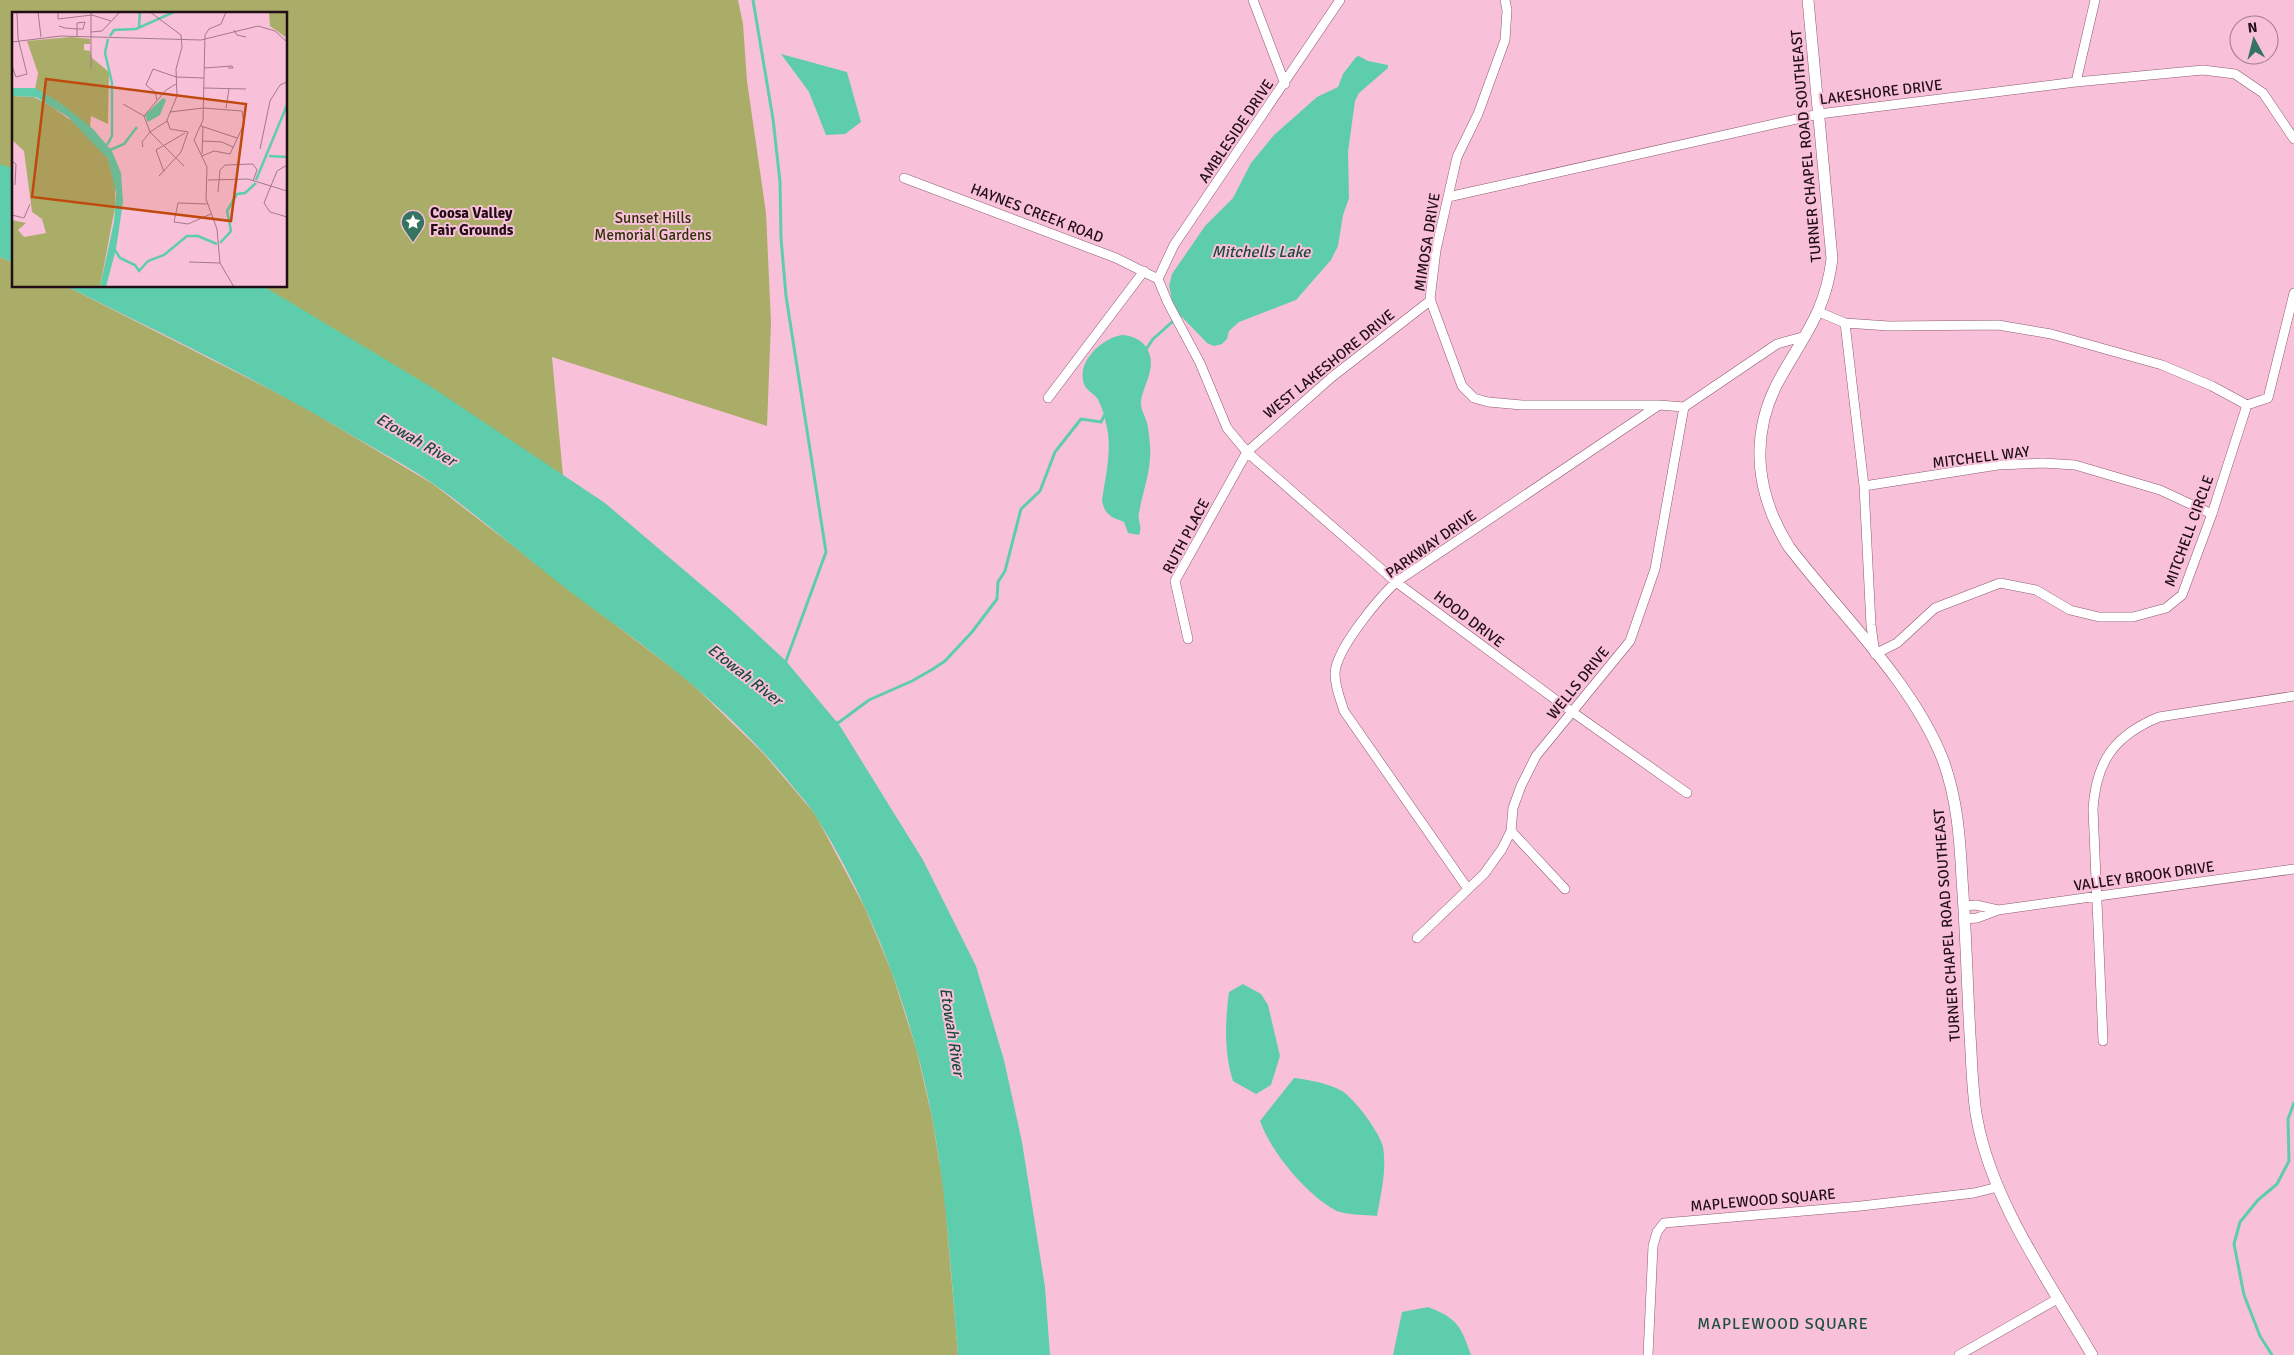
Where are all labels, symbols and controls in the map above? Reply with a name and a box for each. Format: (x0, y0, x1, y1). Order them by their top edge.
inset map (12, 12, 288, 288)
north arrow (2229, 15, 2279, 65)
text: N (2247, 19, 2258, 37)
street label: TURNER CHAPEL ROAD SOUTHEAST (1787, 29, 1825, 263)
street label: AMBLESIDE DRIVE (1195, 76, 1277, 186)
street label: LAKESHORE DRIVE (1819, 76, 1943, 108)
street label: HAYNES CREEK ROAD (968, 179, 1106, 247)
street label: MIMOSA DRIVE (1410, 191, 1444, 293)
place label: Coosa Valley Fair Grounds (430, 204, 514, 239)
place icon: Coosa Valley Fair Grounds (400, 209, 426, 243)
park label: Sunset Hills Memorial Gardens (594, 209, 712, 244)
water label: Mitchells Lake (1212, 242, 1311, 262)
street label: WEST LAKESHORE DRIVE (1260, 306, 1398, 422)
water label: Etowah River (372, 409, 461, 472)
street label: MITCHELL WAY (1931, 442, 2031, 472)
street label: MITCHELL CIRCLE (2160, 473, 2218, 589)
street label: RUTH PLACE (1159, 495, 1213, 577)
street label: PARKWAY DRIVE (1382, 506, 1480, 582)
street label: HOOD DRIVE (1430, 587, 1508, 651)
water label: Etowah River (704, 640, 788, 712)
street label: WELLS DRIVE (1543, 643, 1613, 723)
street label: TURNER CHAPEL ROAD SOUTHEAST (1930, 808, 1964, 1042)
street label: VALLEY BROOK DRIVE (2073, 857, 2215, 895)
water label: Etowah River (935, 986, 969, 1080)
street label: MAPLEWOOD SQUARE (1690, 1185, 1836, 1215)
district label: MAPLEWOOD SQUARE (1697, 1314, 1869, 1334)

